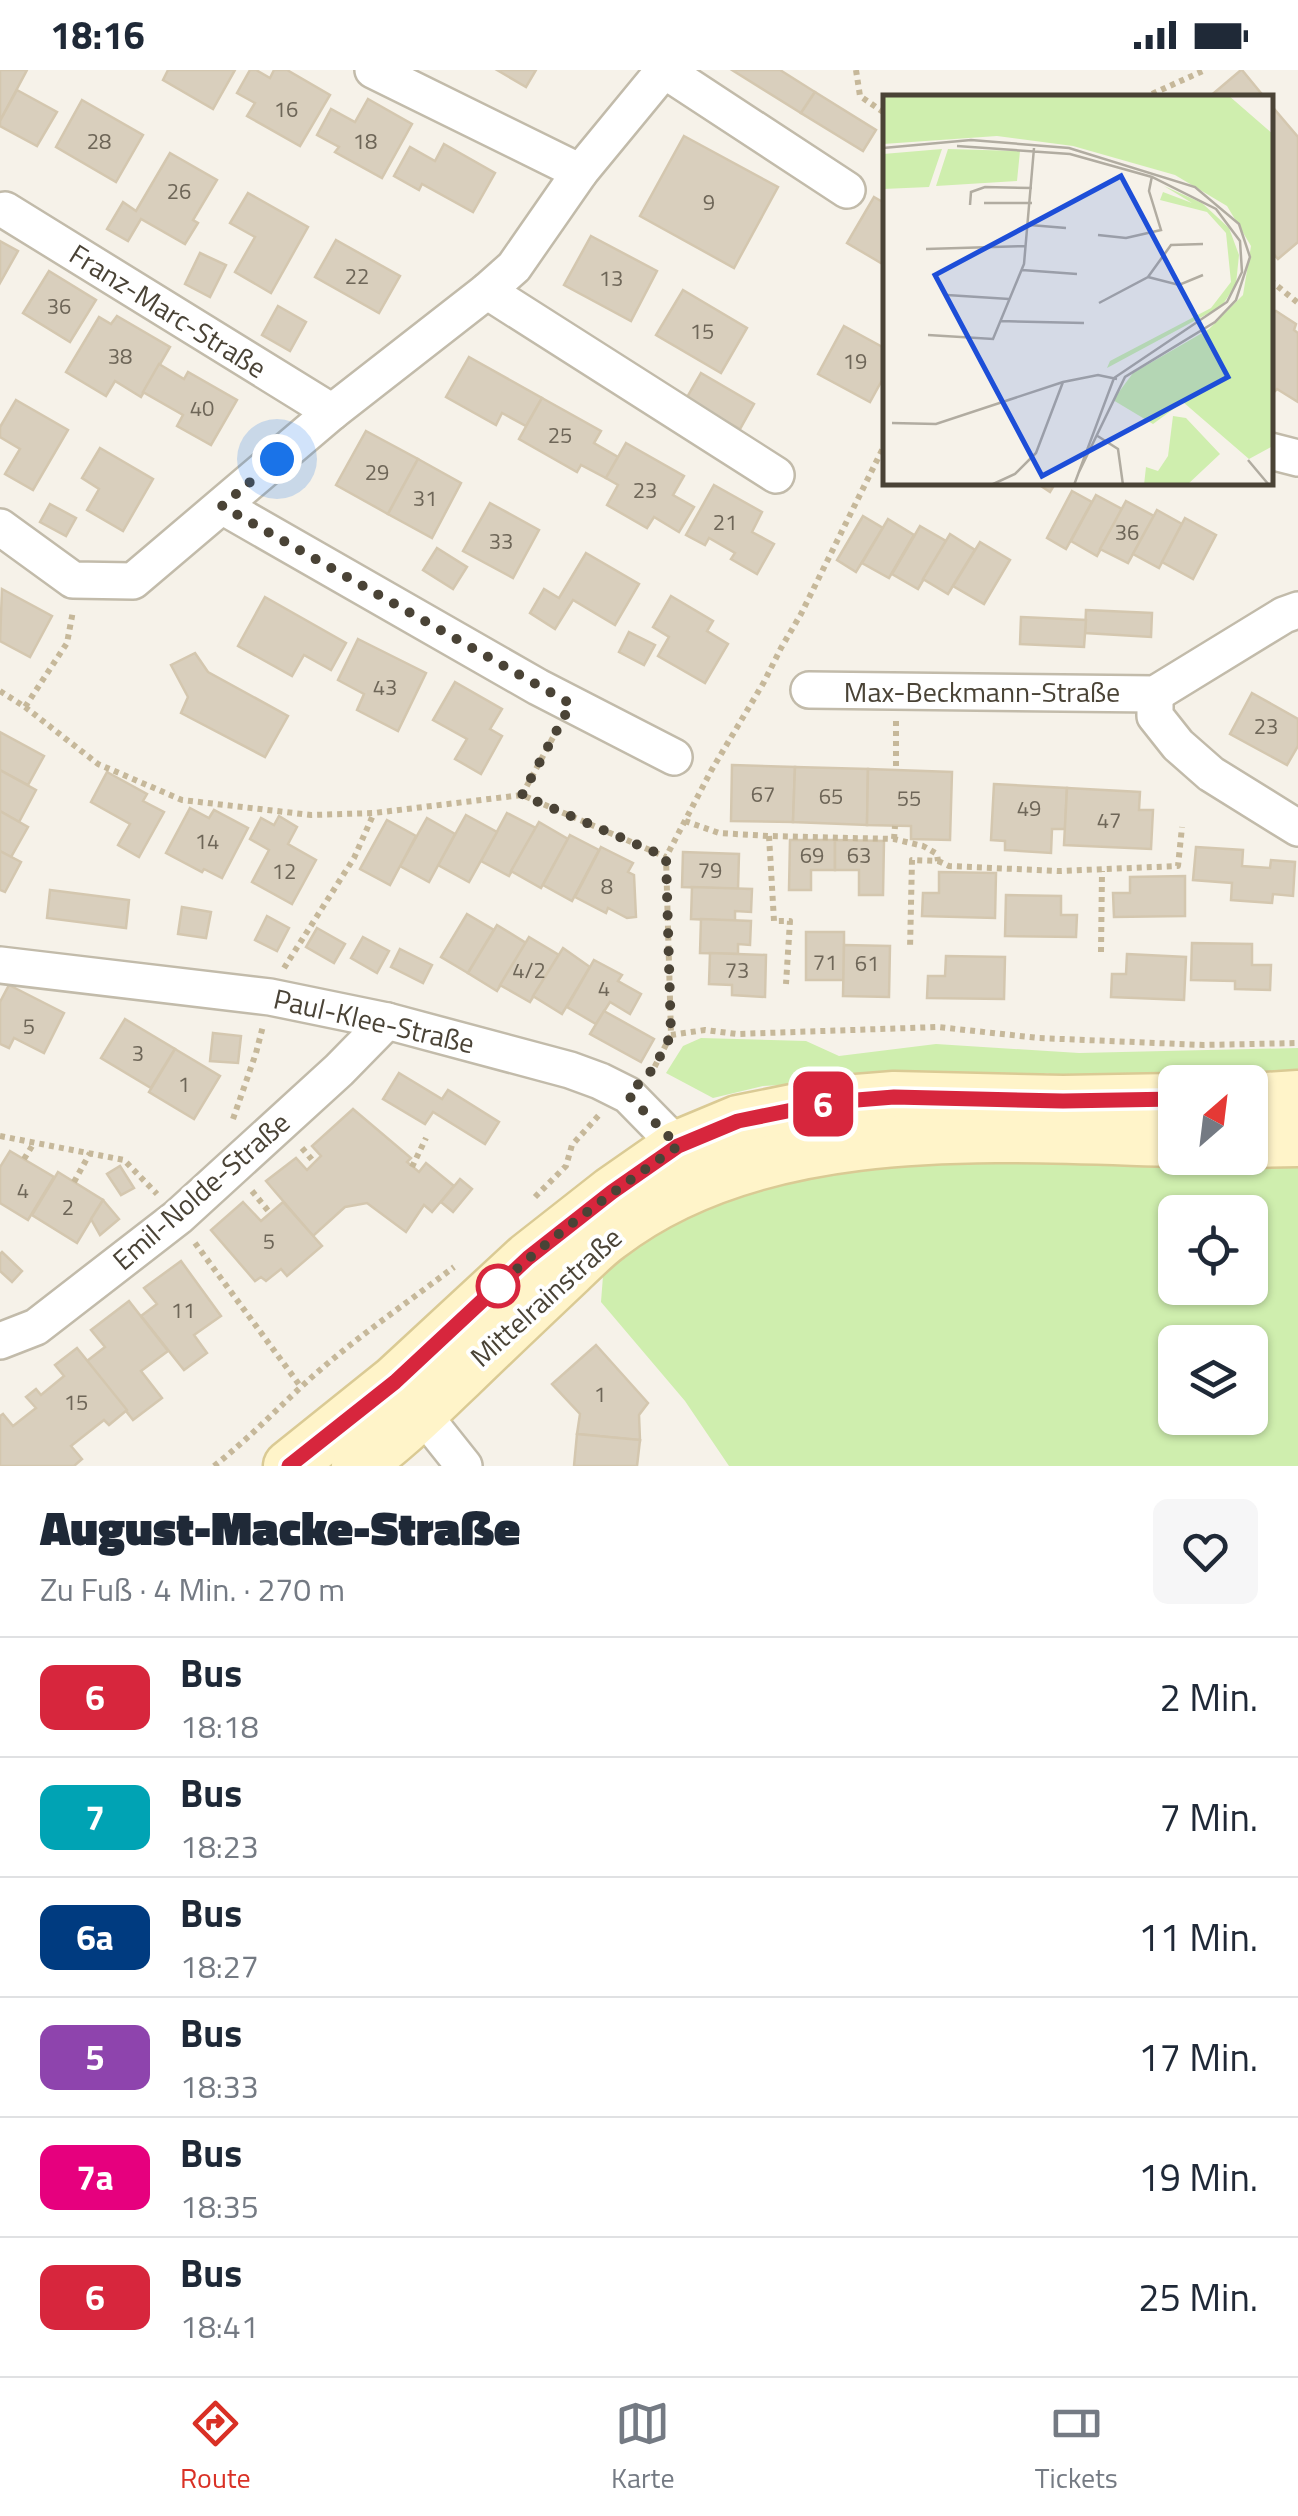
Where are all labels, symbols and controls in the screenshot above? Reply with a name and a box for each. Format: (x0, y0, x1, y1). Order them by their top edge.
text: 18:16 (50, 6, 145, 64)
house number: 16 (274, 92, 298, 126)
inset map (883, 95, 1273, 485)
house number: 28 (87, 124, 111, 158)
house number: 18 (353, 124, 377, 158)
house number: 26 (167, 174, 191, 208)
house number: 9 (703, 185, 715, 219)
street label: Franz-Marc-Straße (61, 233, 275, 388)
house number: 22 (345, 259, 369, 293)
house number: 13 (599, 261, 623, 295)
house number: 36 (47, 289, 71, 323)
house number: 15 (690, 314, 714, 348)
house number: 38 (108, 339, 132, 373)
house number: 19 (843, 344, 867, 378)
house number: 40 (190, 391, 214, 425)
house number: 25 (548, 418, 572, 452)
your location (252, 434, 302, 484)
house number: 29 (365, 455, 389, 489)
house number: 23 (633, 473, 657, 507)
house number: 31 (413, 481, 437, 515)
house number: 21 (713, 505, 737, 539)
house number: 36 (1115, 515, 1139, 549)
house number: 33 (489, 524, 513, 558)
house number: 43 (373, 670, 397, 704)
street label: Max-Beckmann-Straße (844, 670, 1120, 713)
house number: 23 (1254, 709, 1278, 743)
house number: 67 (751, 777, 775, 811)
house number: 65 (819, 779, 843, 813)
house number: 55 (897, 781, 921, 815)
house number: 49 (1017, 791, 1041, 825)
house number: 47 (1097, 803, 1121, 837)
house number: 14 (195, 824, 219, 858)
house number: 69 (800, 838, 824, 872)
house number: 63 (847, 838, 871, 872)
house number: 79 (698, 853, 722, 887)
house number: 12 (272, 854, 296, 888)
house number: 8 (601, 869, 613, 903)
house number: 71 (813, 945, 837, 979)
house number: 61 (855, 946, 879, 980)
house number: 4/2 (512, 953, 546, 987)
house number: 73 (725, 953, 749, 987)
house number: 4 (598, 971, 610, 1005)
street label: Paul-Klee-Straße (269, 977, 479, 1065)
house number: 5 (23, 1009, 35, 1043)
house number: 3 (132, 1036, 144, 1070)
north arrow (1158, 1065, 1268, 1175)
map controls (1158, 1065, 1268, 1435)
house number: 1 (178, 1067, 190, 1101)
line badge: 6 (790, 1072, 856, 1136)
text: 6 (813, 1077, 833, 1131)
street label: Emil-Nolde-Straße (102, 1101, 299, 1280)
house number: 4 (17, 1173, 29, 1207)
house number: 2 (62, 1190, 74, 1224)
button: locate (1158, 1195, 1268, 1305)
street label: Mittelrainstraße (460, 1217, 631, 1377)
house number: 5 (263, 1224, 275, 1258)
unlabelled marker (477, 1265, 519, 1307)
house number: 11 (171, 1293, 195, 1327)
button: layers (1158, 1325, 1268, 1435)
house number: 1 (594, 1377, 606, 1411)
house number: 15 (64, 1385, 88, 1419)
text: August-Macke-Straße (40, 1491, 520, 1564)
button: heart (1153, 1499, 1258, 1604)
text: Zu Fuß · 4 Min. · 270 m (40, 1565, 345, 1613)
text: Bus (180, 1644, 242, 1702)
text: 2 Min. (1160, 1668, 1258, 1726)
text: 6 (85, 1670, 105, 1724)
text: 18:18 (180, 1702, 259, 1750)
text: Bus (180, 1764, 242, 1822)
text: 7 Min. (1160, 1788, 1258, 1846)
text: 7 (85, 1790, 105, 1844)
text: 18:23 (180, 1822, 259, 1870)
text: Bus (180, 1884, 242, 1942)
text: 11 Min. (1138, 1908, 1258, 1966)
text: 6a (76, 1910, 114, 1964)
text: 18:27 (180, 1942, 259, 1990)
text: Bus (180, 2004, 242, 2062)
text: 17 Min. (1138, 2028, 1258, 2086)
text: 5 (85, 2030, 105, 2084)
text: 18:33 (180, 2062, 259, 2110)
text: Bus (180, 2124, 242, 2182)
text: 19 Min. (1138, 2148, 1258, 2206)
text: 7a (76, 2150, 114, 2204)
text: 18:35 (180, 2182, 259, 2230)
text: Bus (180, 2244, 242, 2302)
text: 25 Min. (1138, 2268, 1258, 2326)
text: 6 (85, 2270, 105, 2324)
text: 18:41 (180, 2302, 259, 2350)
tab: Route (180, 2396, 251, 2499)
tab: Karte (611, 2396, 675, 2499)
tab: Tickets (1035, 2396, 1118, 2499)

